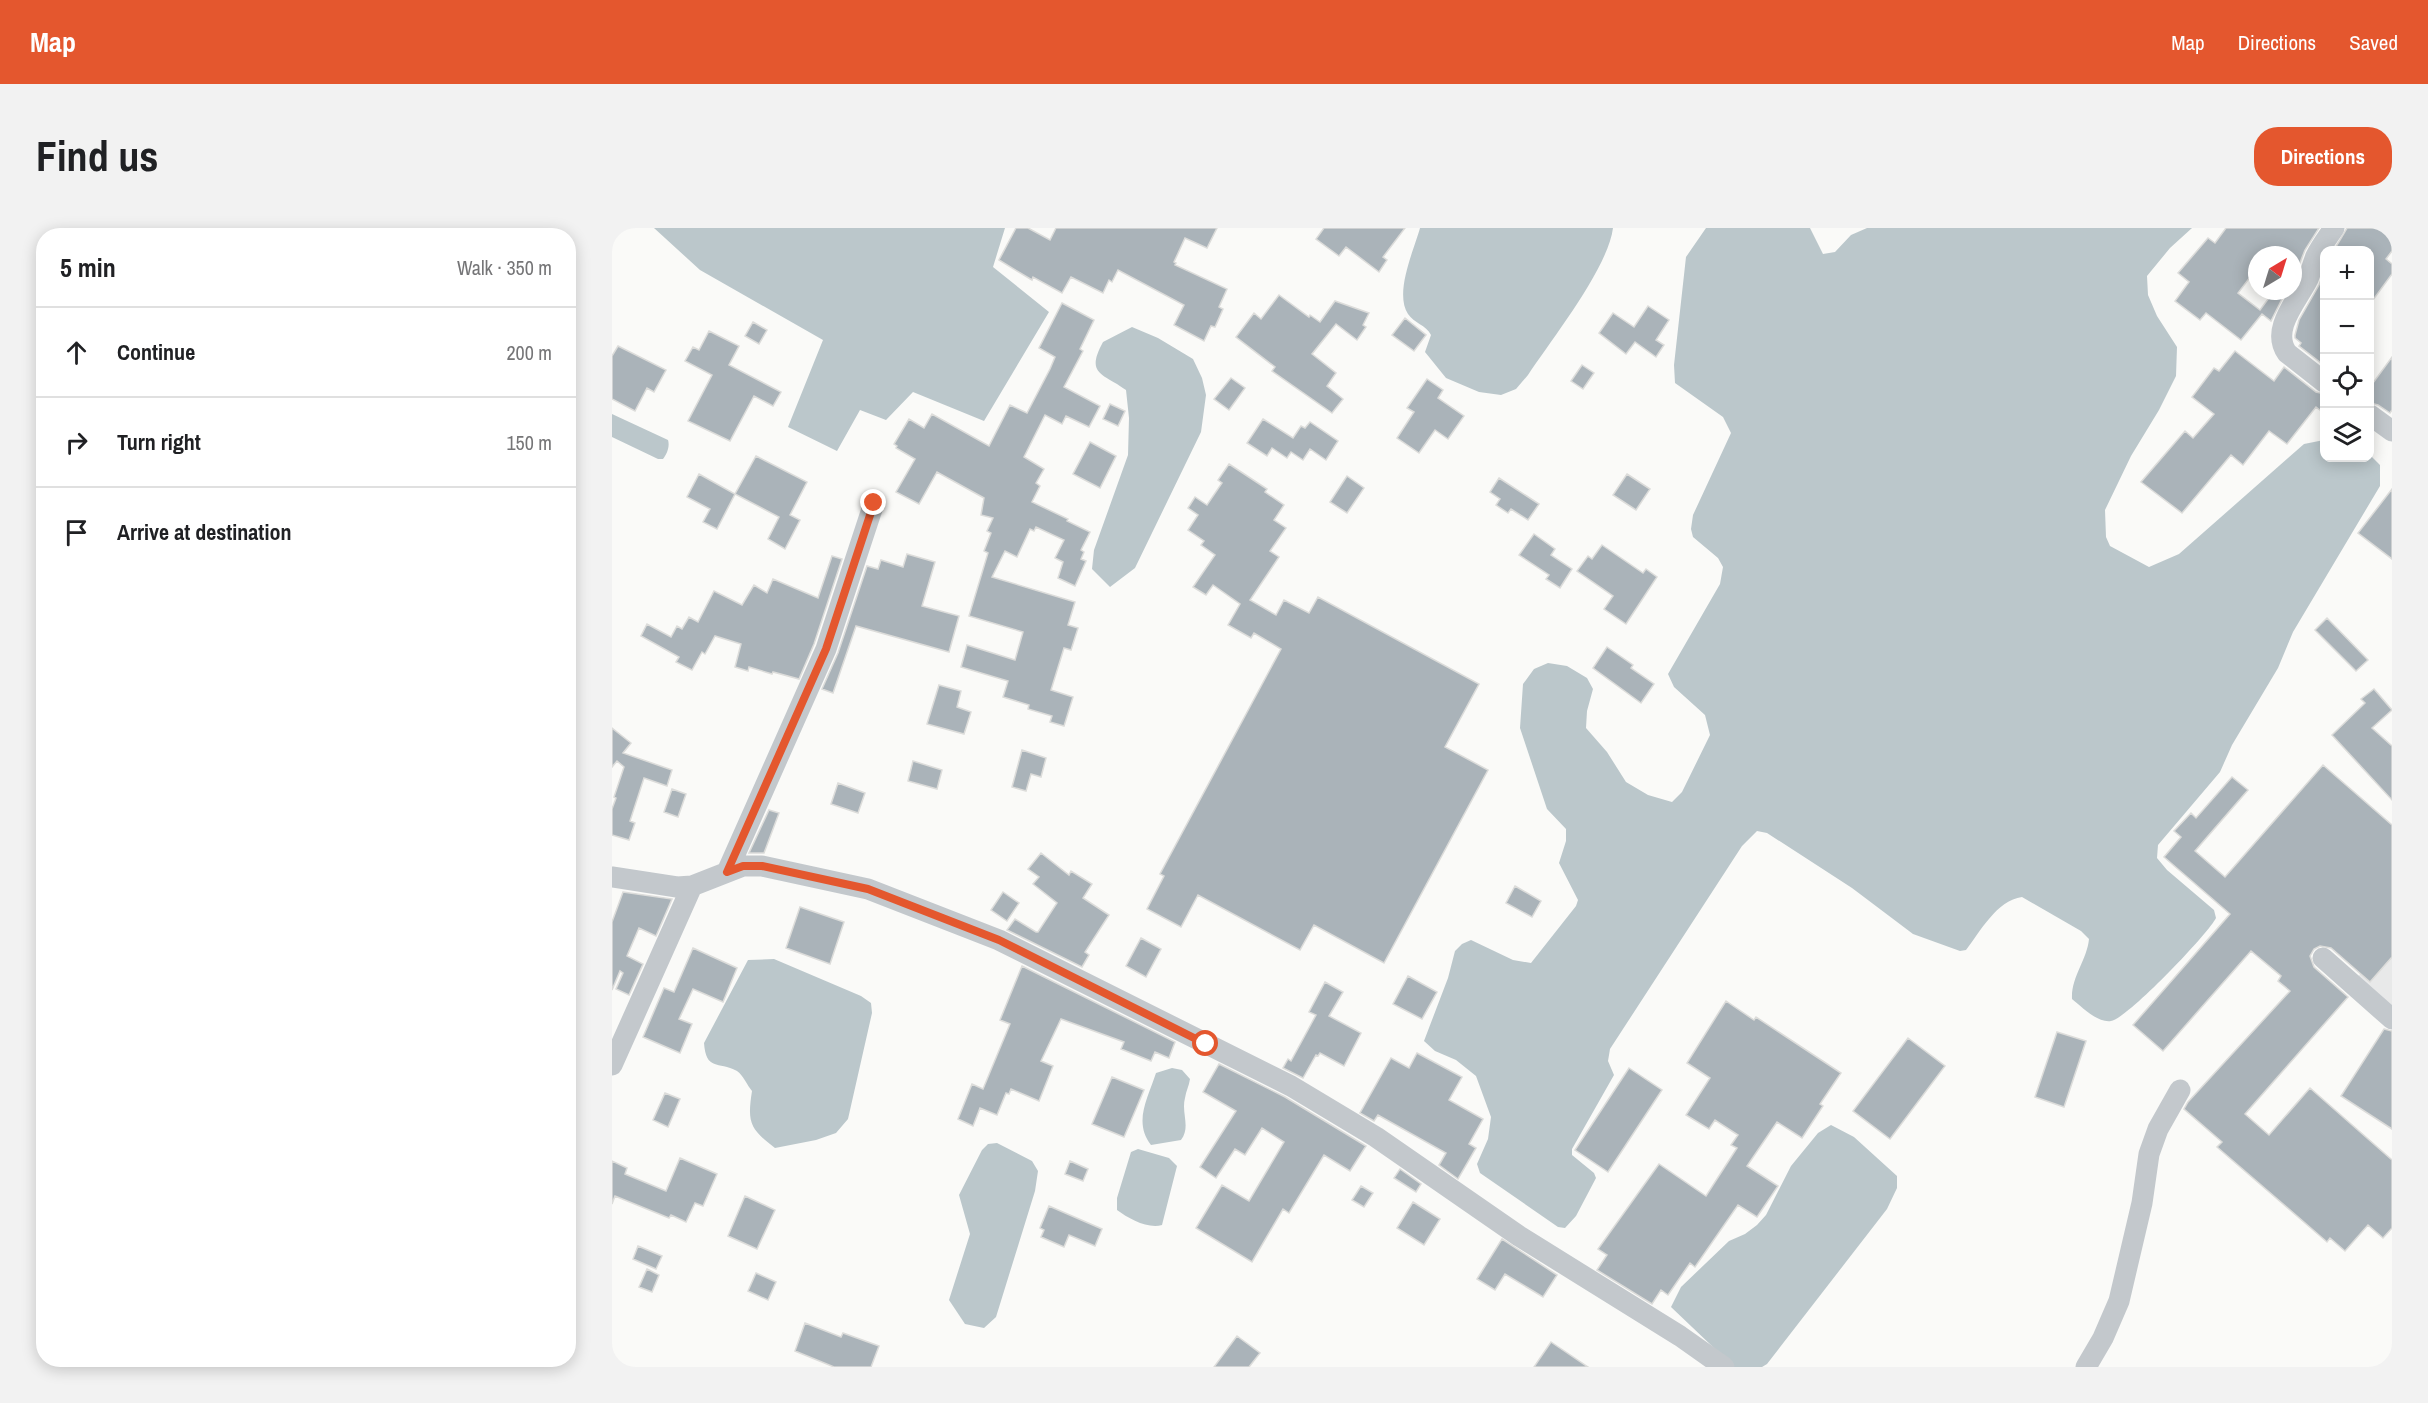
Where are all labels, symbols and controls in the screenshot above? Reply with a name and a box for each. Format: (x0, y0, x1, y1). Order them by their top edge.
text: Map (30, 23, 76, 61)
text: Map (2171, 28, 2205, 57)
text: Directions (2238, 28, 2316, 57)
text: Saved (2349, 28, 2398, 57)
button: Directions (2254, 127, 2392, 186)
text: Find us (36, 128, 158, 184)
north arrow (2248, 246, 2302, 300)
map controls (2320, 246, 2374, 462)
button: + (2320, 246, 2374, 300)
text: 5 min (60, 250, 116, 285)
text: Walk · 350 m (457, 254, 552, 281)
button: − (2320, 300, 2374, 354)
icon: ahead (60, 336, 93, 369)
text: Continue (117, 337, 195, 367)
text: 200 m (506, 339, 552, 366)
button: locate (2320, 354, 2374, 408)
button: layers (2320, 408, 2374, 462)
icon: right (60, 426, 93, 459)
text: Turn right (117, 427, 201, 457)
text: 150 m (506, 429, 552, 456)
route end (860, 489, 886, 515)
icon: arrive (60, 516, 93, 549)
text: Arrive at destination (117, 517, 291, 547)
route start (1192, 1030, 1218, 1056)

